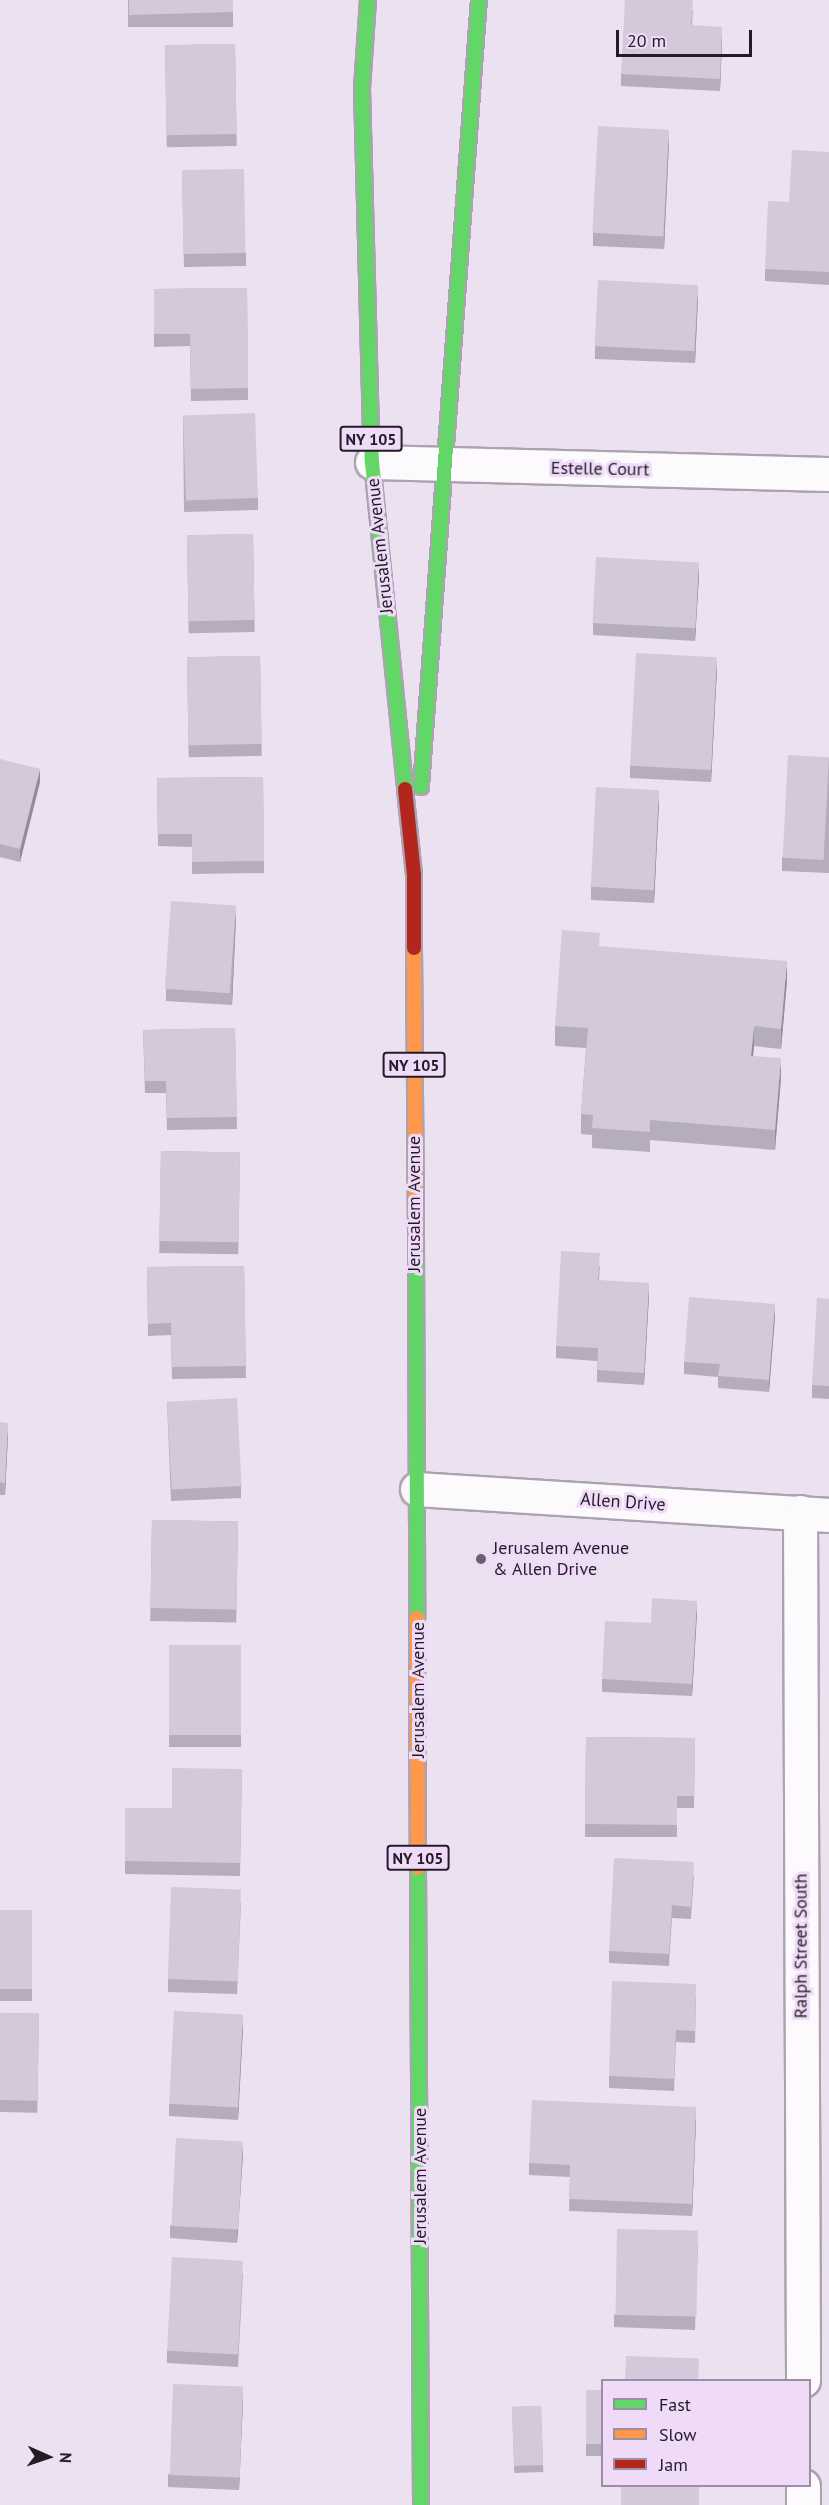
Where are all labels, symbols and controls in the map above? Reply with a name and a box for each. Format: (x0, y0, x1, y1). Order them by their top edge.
scale bar (619, 18, 756, 56)
text: 20 m (627, 29, 666, 52)
road number: NY 105 (338, 426, 404, 452)
street label: Estelle Court (551, 457, 649, 481)
street label: Jerusalem Avenue (362, 477, 398, 615)
road number: NY 105 (381, 1052, 447, 1078)
street label: Jerusalem Avenue (403, 1136, 425, 1272)
street label: Allen Drive (580, 1488, 666, 1516)
place label: Jerusalem Avenue & Allen Drive (493, 1538, 630, 1580)
marker: Jerusalem Avenue & Allen Drive (474, 1552, 488, 1566)
street label: Jerusalem Avenue (407, 1622, 429, 1758)
road number: NY 105 (385, 1845, 451, 1871)
street label: Ralph Street South (790, 1874, 812, 2018)
street label: Jerusalem Avenue (409, 2108, 431, 2244)
legend (601, 2379, 811, 2487)
text: Fast (659, 2393, 691, 2416)
text: Slow (659, 2423, 697, 2446)
north arrow (18, 2427, 78, 2487)
text: N (56, 2452, 76, 2464)
text: Jam (659, 2453, 688, 2476)

